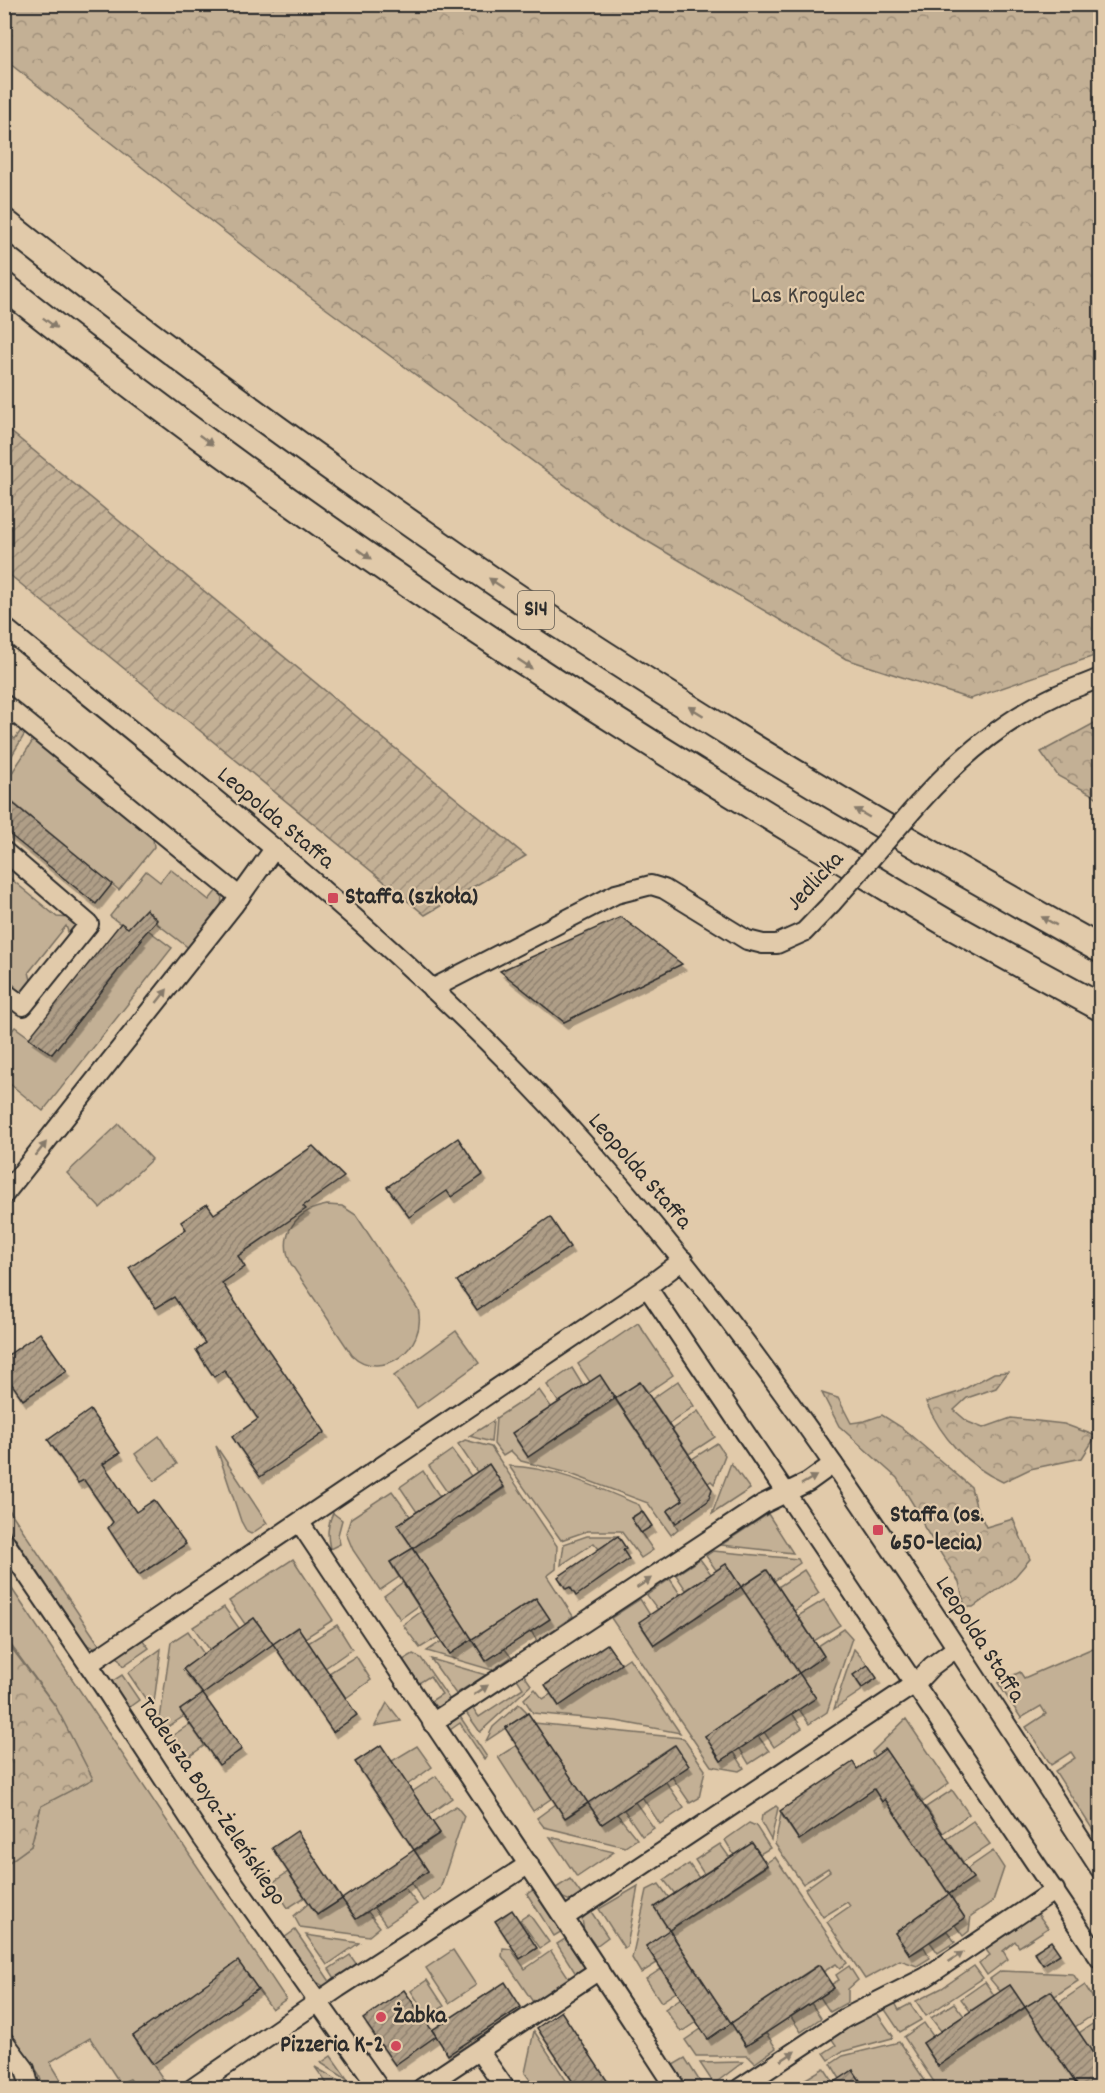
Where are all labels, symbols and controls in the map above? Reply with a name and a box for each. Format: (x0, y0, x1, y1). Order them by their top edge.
park label: Las Krogulec (751, 280, 865, 314)
one-way arrow (43, 316, 58, 328)
one-way arrow (198, 434, 213, 446)
one-way arrow (356, 548, 372, 560)
one-way arrow (489, 577, 505, 589)
road number: S14 (518, 591, 554, 629)
one-way arrow (517, 658, 533, 670)
one-way arrow (687, 706, 704, 717)
street label: Leopolda Staffa (209, 759, 342, 879)
one-way arrow (854, 807, 870, 818)
street label: Jedlicka (779, 844, 853, 920)
place label: Staffa (szkoła) (345, 881, 478, 915)
marker: Staffa (szkoła) (326, 891, 340, 905)
one-way arrow (1040, 916, 1057, 926)
one-way arrow (155, 988, 168, 1004)
street label: Leopolda Staffa (579, 1106, 700, 1238)
one-way arrow (34, 1141, 46, 1156)
one-way arrow (801, 1475, 818, 1485)
place label: Staffa (os. 650-lecia) (890, 1499, 984, 1561)
marker: Staffa (os. 650-lecia) (871, 1523, 885, 1537)
street label: Leopolda Staffa (925, 1570, 1033, 1711)
one-way arrow (635, 1577, 652, 1588)
one-way arrow (473, 1685, 489, 1696)
street label: Tadeusza Boya-Żeleńskiego (128, 1691, 294, 1913)
one-way arrow (948, 1952, 964, 1963)
place label: Żabka (393, 2000, 447, 2034)
marker: Żabka (374, 2010, 388, 2024)
place label: Pizzeria K-2 (280, 2029, 384, 2063)
marker: Pizzeria K-2 (389, 2039, 403, 2053)
one-way arrow (780, 2051, 796, 2062)

